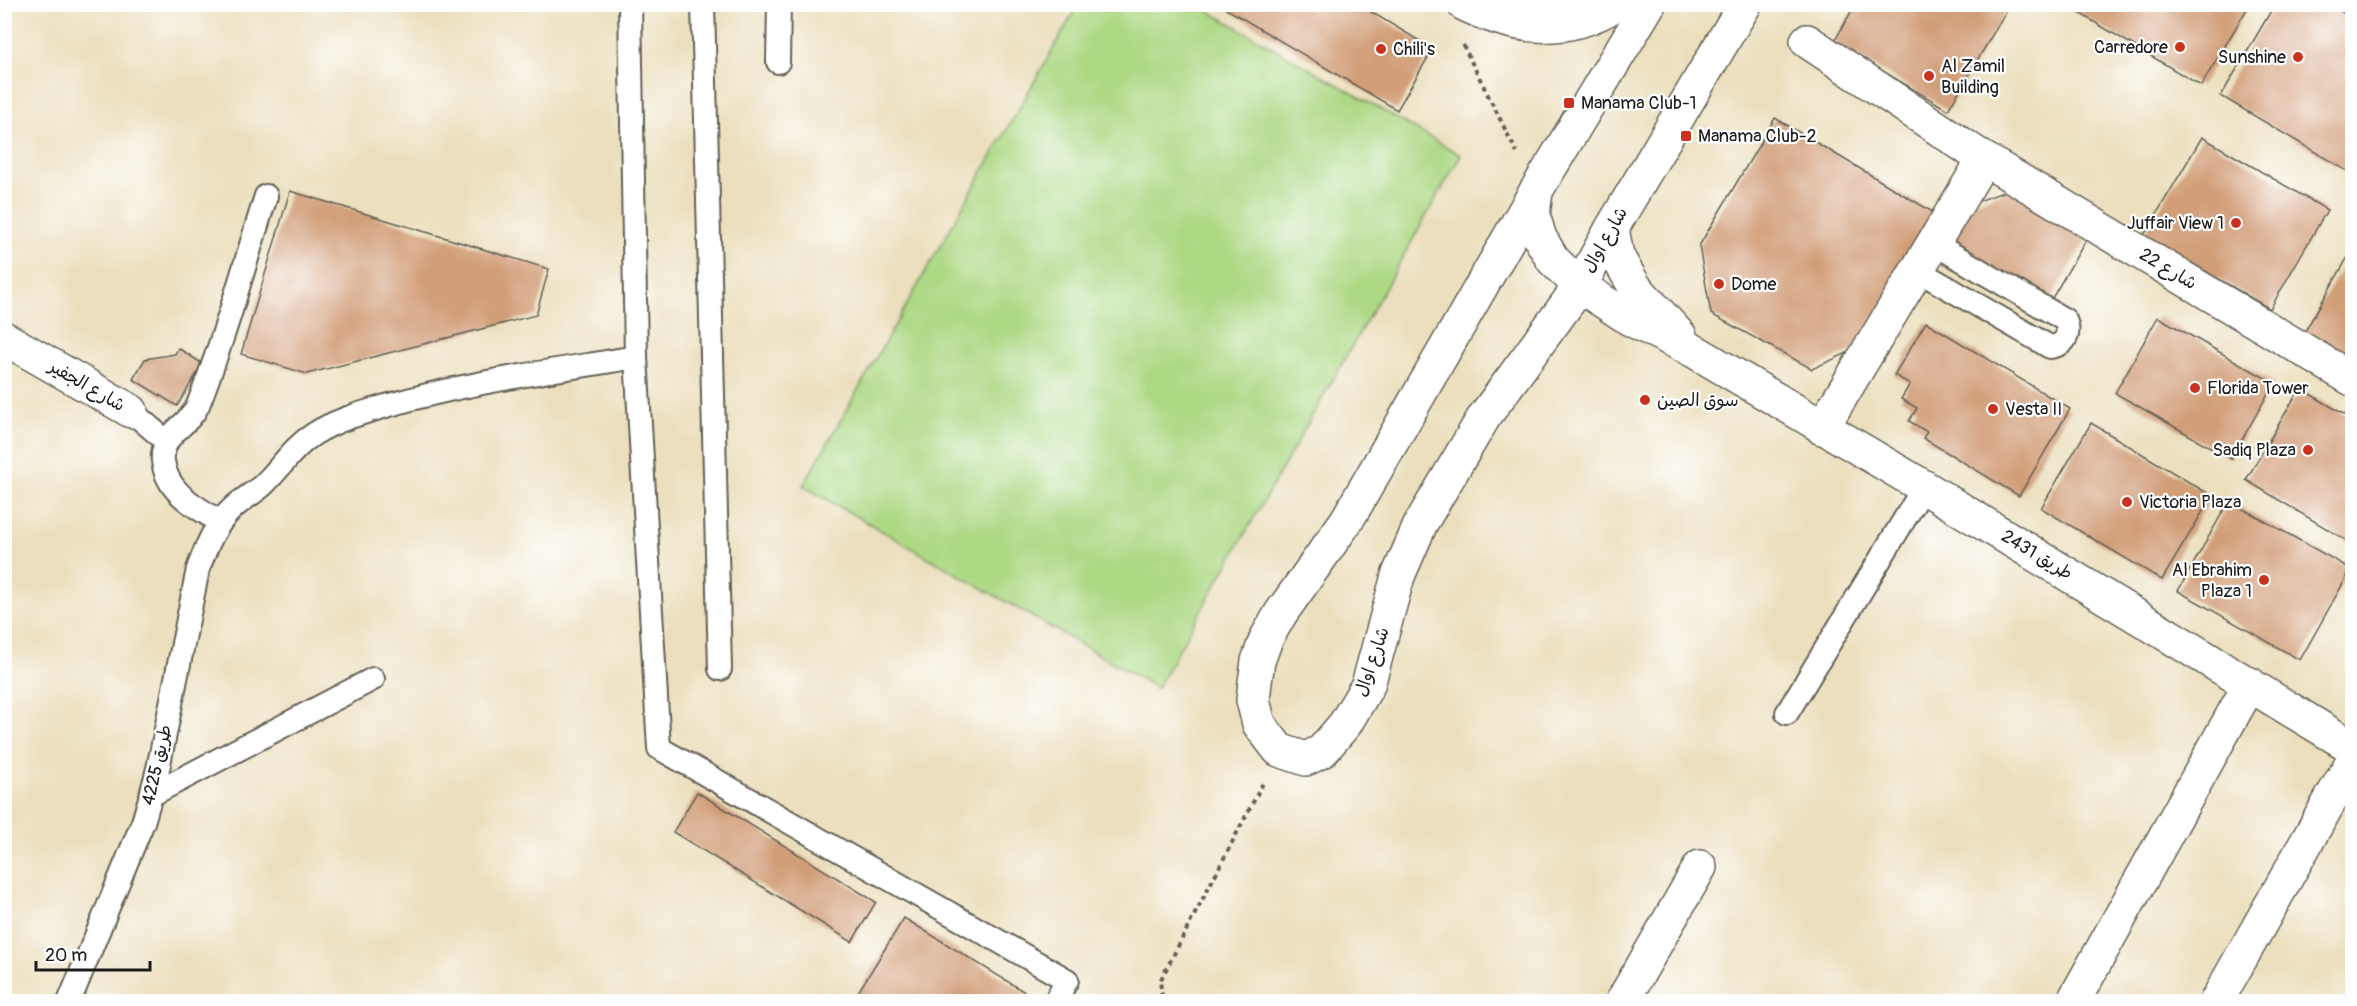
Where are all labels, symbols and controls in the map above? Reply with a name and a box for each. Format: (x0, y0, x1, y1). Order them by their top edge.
place label: Carredore (2094, 36, 2168, 59)
place label: Chili's (1393, 38, 1435, 61)
marker: Carredore (2173, 40, 2187, 54)
marker: Chili's (1374, 42, 1388, 56)
place label: Sunshine (2218, 46, 2286, 69)
marker: Sunshine (2291, 50, 2305, 64)
place label: Al Zamil Building (1941, 55, 2005, 99)
marker: Al Zamil Building (1922, 69, 1936, 83)
place label: Manama Club-1 (1581, 92, 1697, 115)
marker: Manama Club-1 (1562, 96, 1576, 110)
place label: Manama Club-2 (1698, 125, 1817, 148)
marker: Manama Club-2 (1679, 129, 1693, 143)
street label: شارع اوال (1577, 203, 1633, 277)
place label: Juffair View 1 (2127, 212, 2224, 235)
marker: Juffair View 1 (2229, 216, 2243, 230)
street label: شارع 22 (2135, 243, 2201, 295)
place label: Dome (1731, 273, 1776, 296)
marker: Dome (1712, 277, 1726, 291)
street label: شارع الجفير (43, 354, 129, 417)
place label: Florida Tower (2207, 377, 2309, 400)
marker: Florida Tower (2188, 381, 2202, 395)
place label: سوق الصين (1657, 389, 1739, 412)
marker: سوق الصين (1638, 393, 1652, 407)
place label: Vesta II (2005, 398, 2062, 421)
marker: Vesta II (1986, 402, 2000, 416)
place label: Sadiq Plaza (2212, 439, 2296, 462)
marker: Sadiq Plaza (2301, 443, 2315, 457)
place label: Victoria Plaza (2139, 491, 2241, 514)
marker: Victoria Plaza (2120, 495, 2134, 509)
street label: طريق 2431 (1997, 525, 2077, 585)
place label: Al Ebrahim Plaza 1 (2172, 559, 2252, 603)
marker: Al Ebrahim Plaza 1 (2257, 573, 2271, 587)
street label: شارع اوال (1349, 624, 1395, 700)
street label: طريق 4225 (137, 722, 177, 808)
scale bar (36, 934, 150, 972)
text: 20 m (45, 944, 87, 967)

